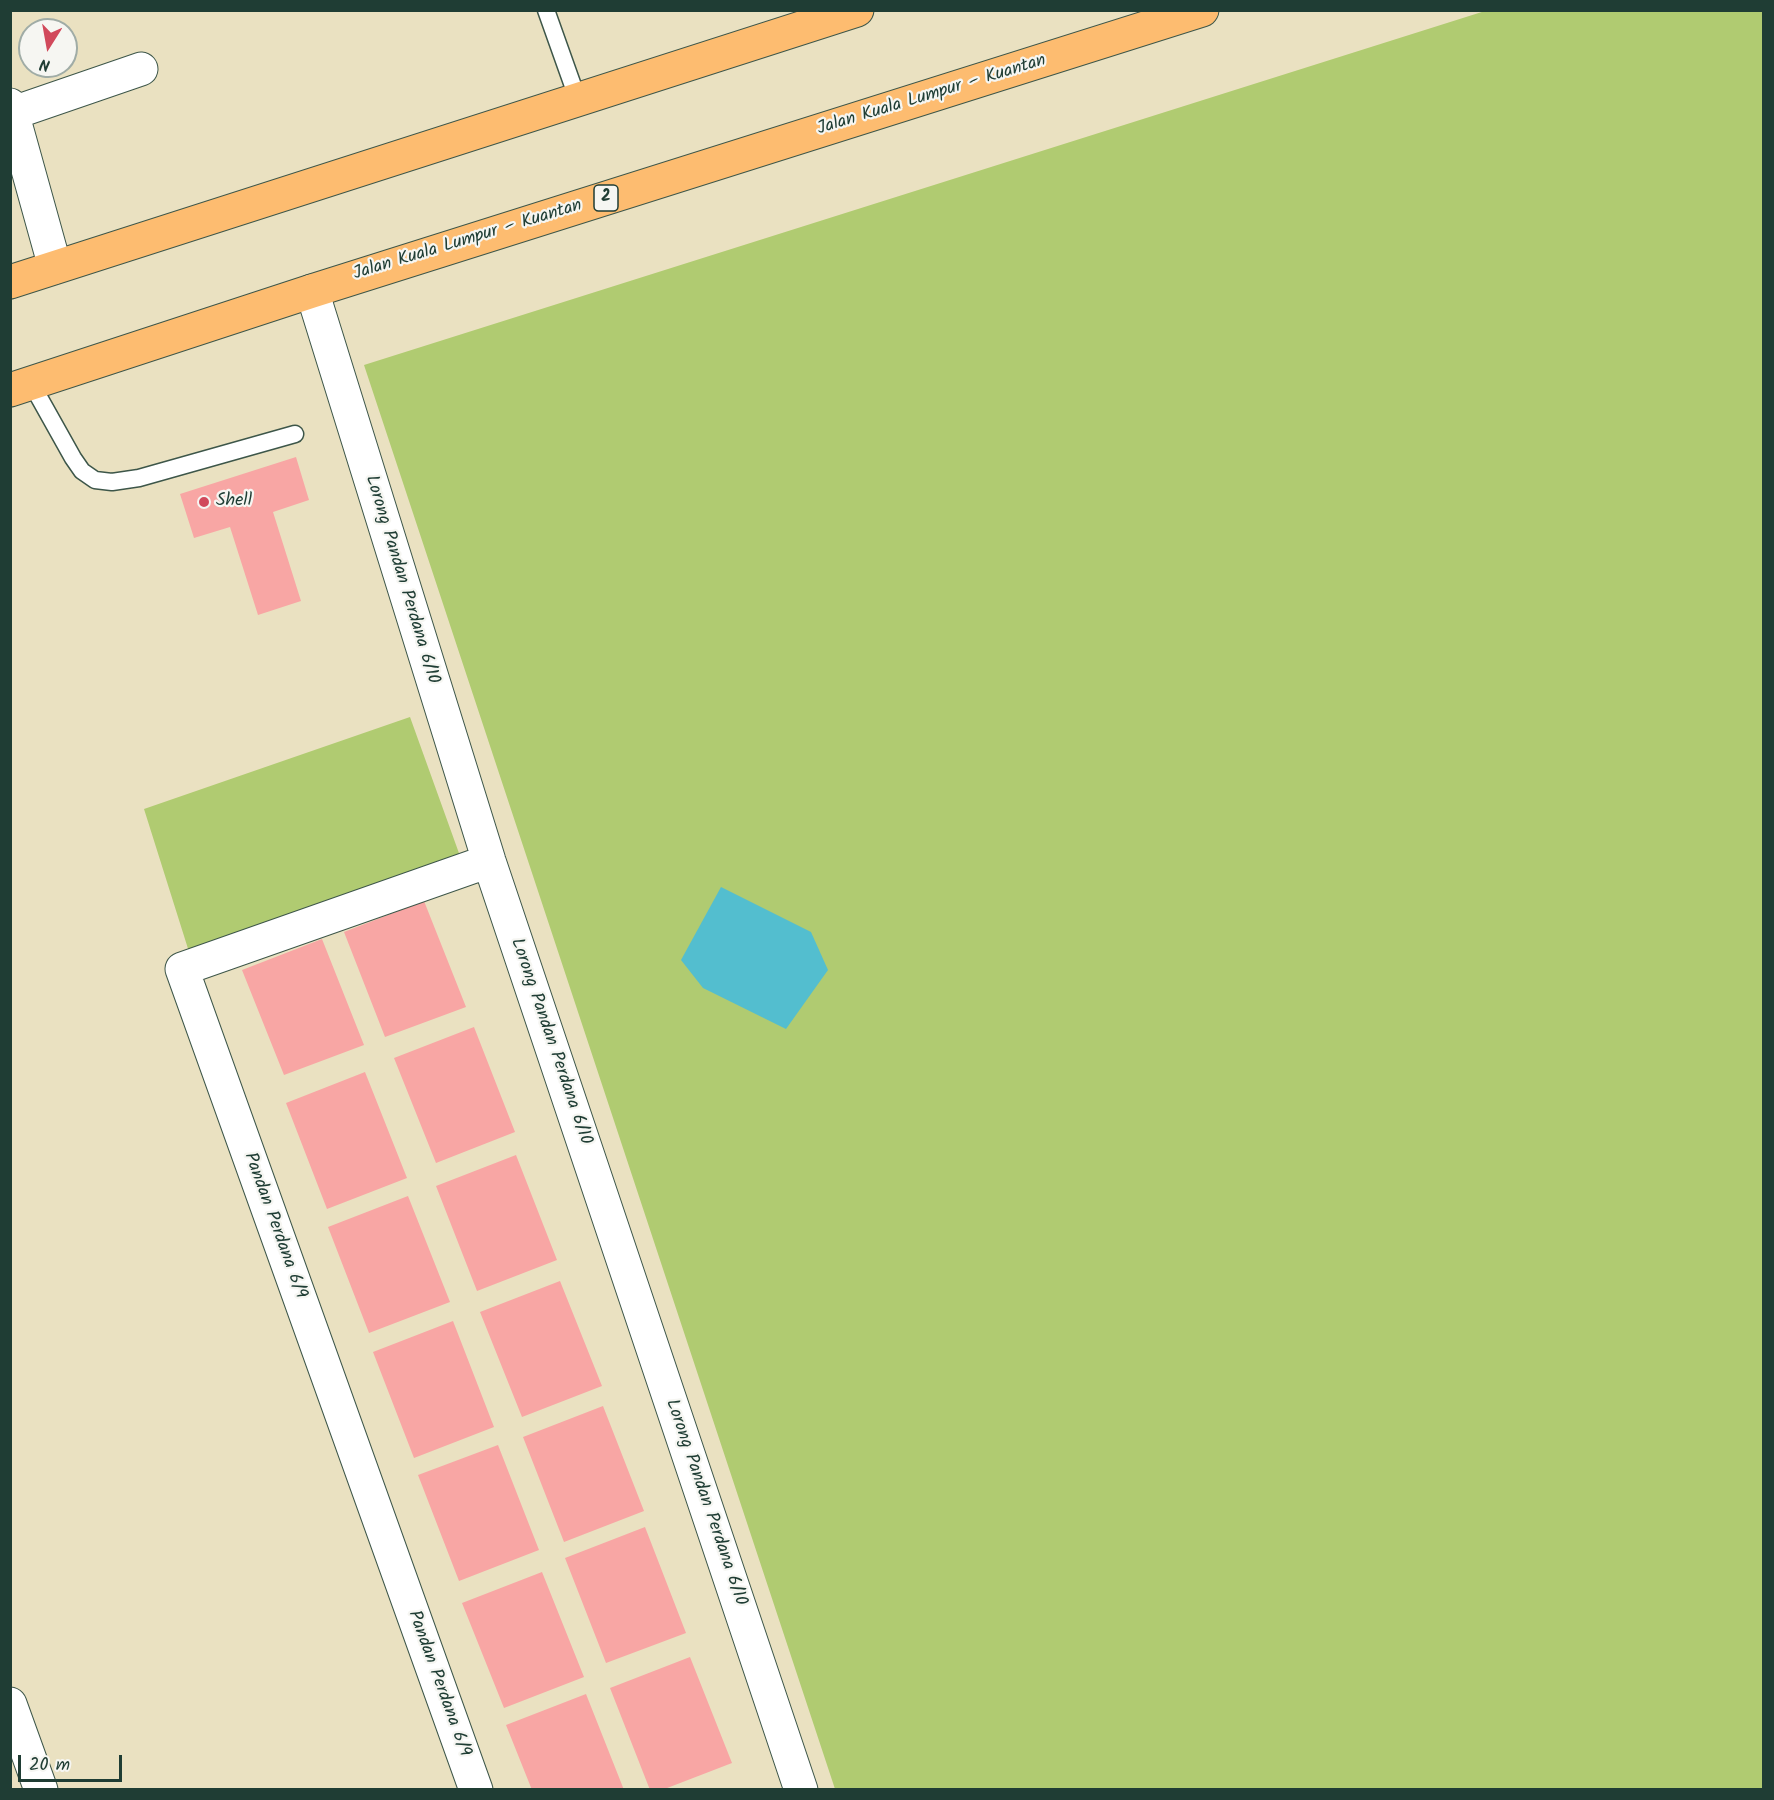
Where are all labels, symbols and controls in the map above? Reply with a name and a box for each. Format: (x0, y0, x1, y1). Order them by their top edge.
north arrow (18, 18, 78, 78)
text: N (38, 51, 52, 77)
street label: Jalan Kuala Lumpur – Kuantan (815, 51, 1049, 141)
road number: 2 (594, 185, 618, 211)
street label: Jalan Kuala Lumpur – Kuantan (351, 196, 585, 286)
street label: Lorong Pandan Perdana 6/10 (359, 473, 443, 687)
place label: Shell (216, 491, 252, 513)
marker: Shell (197, 495, 211, 509)
street label: Lorong Pandan Perdana 6/10 (504, 936, 596, 1148)
street label: Pandan Perdana 6/9 (238, 1150, 310, 1302)
street label: Lorong Pandan Perdana 6/10 (659, 1397, 751, 1609)
street label: Pandan Perdana 6/9 (402, 1608, 474, 1760)
scale bar (21, 1743, 124, 1781)
text: 20 m (29, 1751, 70, 1780)

